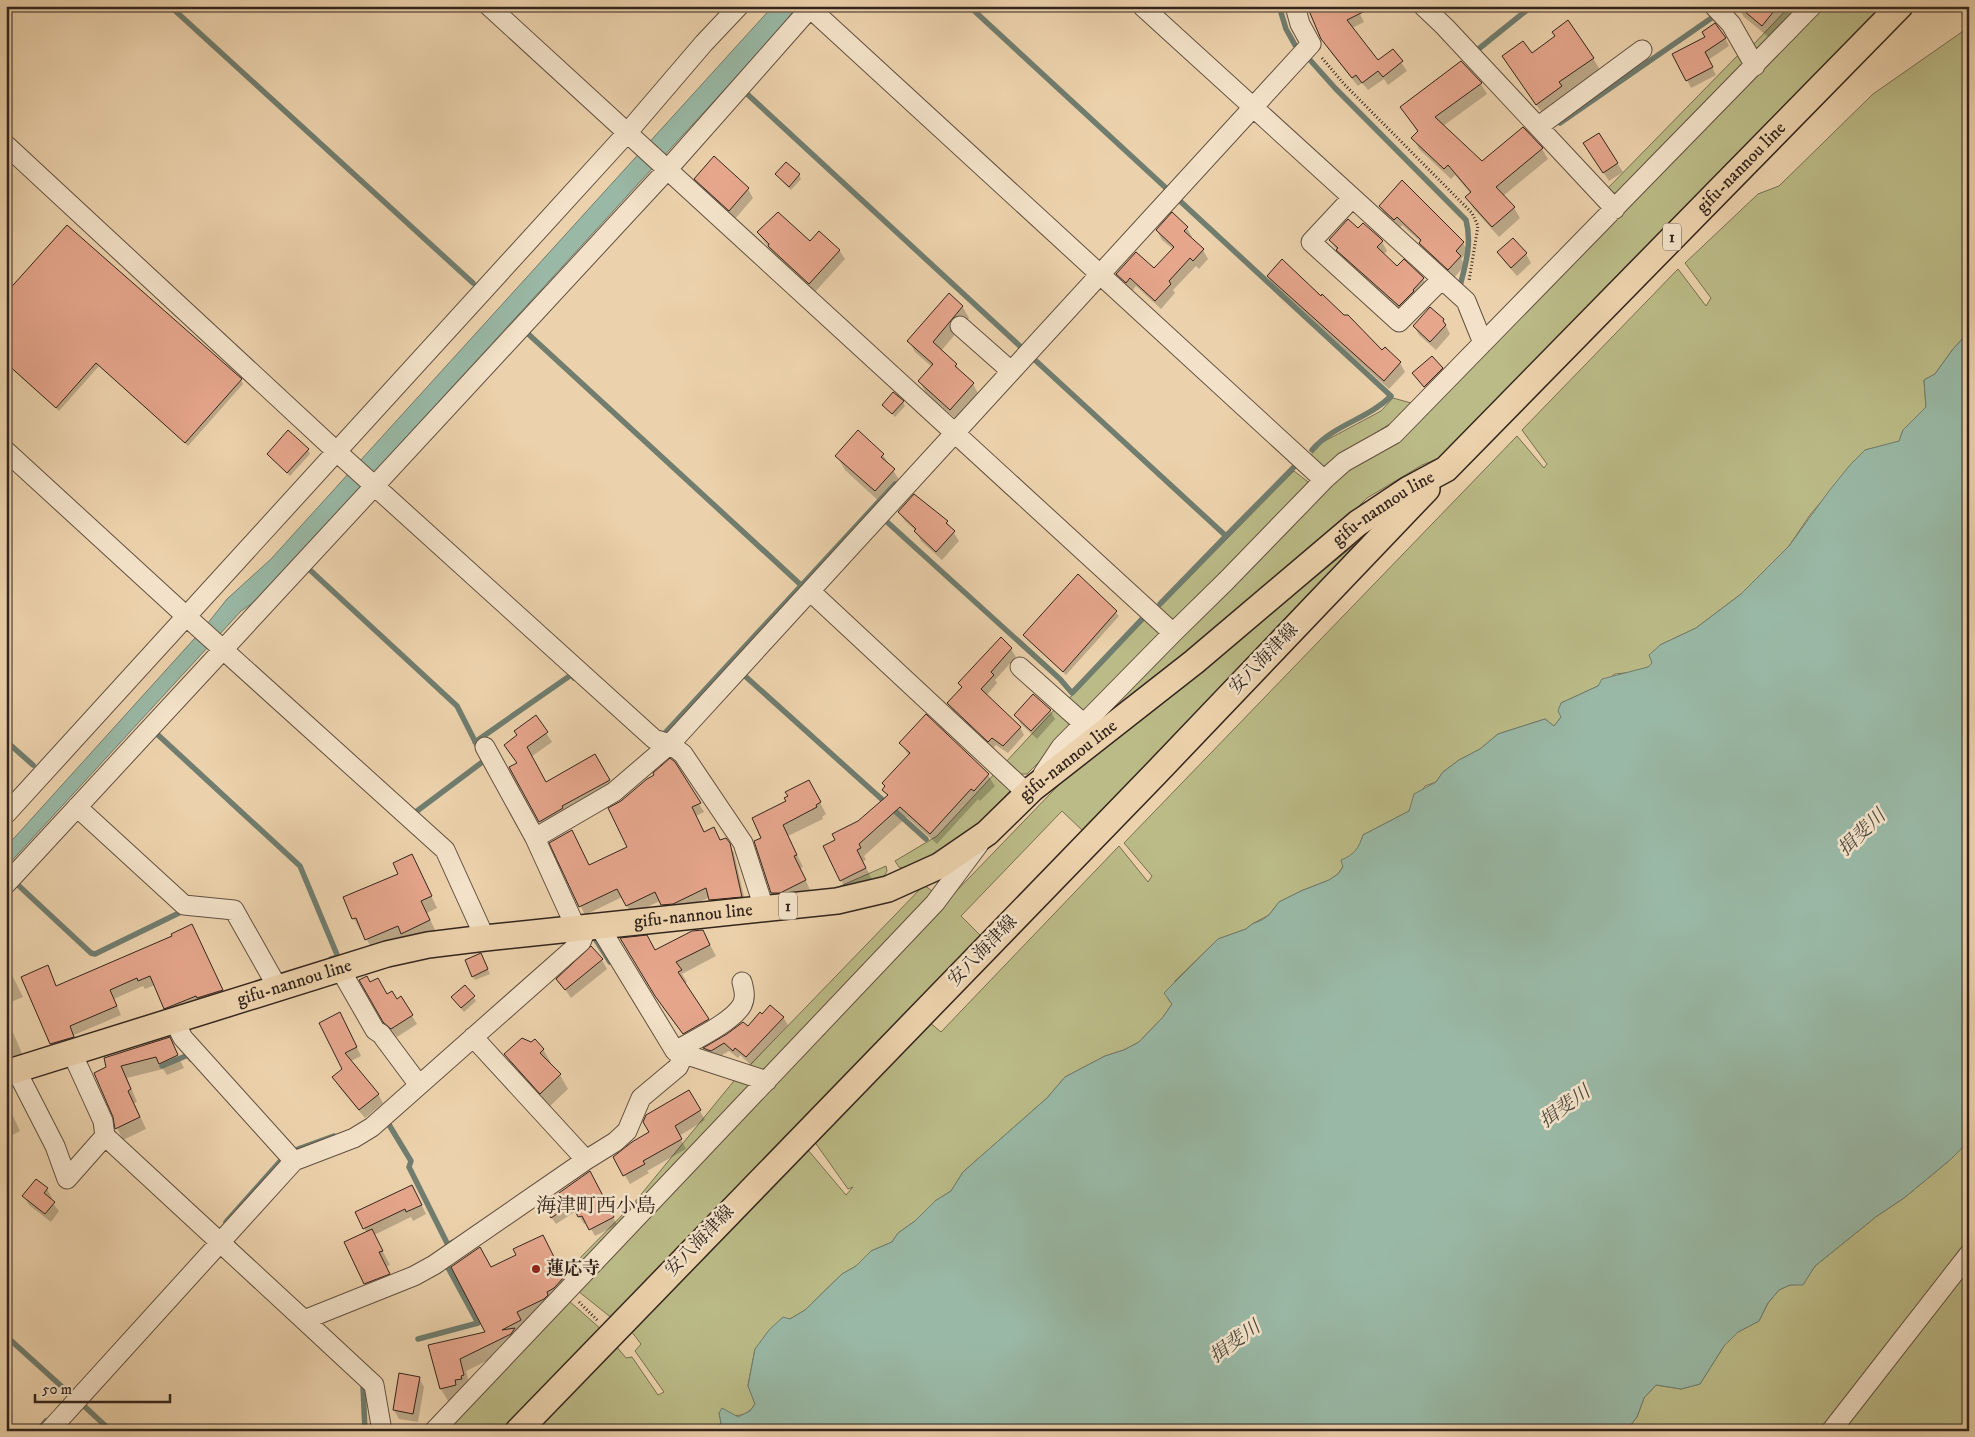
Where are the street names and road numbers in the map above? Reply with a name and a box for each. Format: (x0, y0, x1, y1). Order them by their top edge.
street label: gifu-nannou line (1692, 118, 1791, 218)
road number: 1 (1663, 223, 1681, 250)
street label: gifu-nannou line (1328, 466, 1438, 551)
street label: 安八海津線 (1225, 619, 1303, 699)
street label: gifu-nannou line (1015, 715, 1122, 806)
road number: 1 (779, 892, 797, 919)
street label: gifu-nannou line (633, 899, 754, 933)
street label: 安八海津線 (944, 911, 1022, 991)
street label: gifu-nannou line (234, 955, 354, 1011)
street label: 安八海津線 (661, 1201, 739, 1281)

